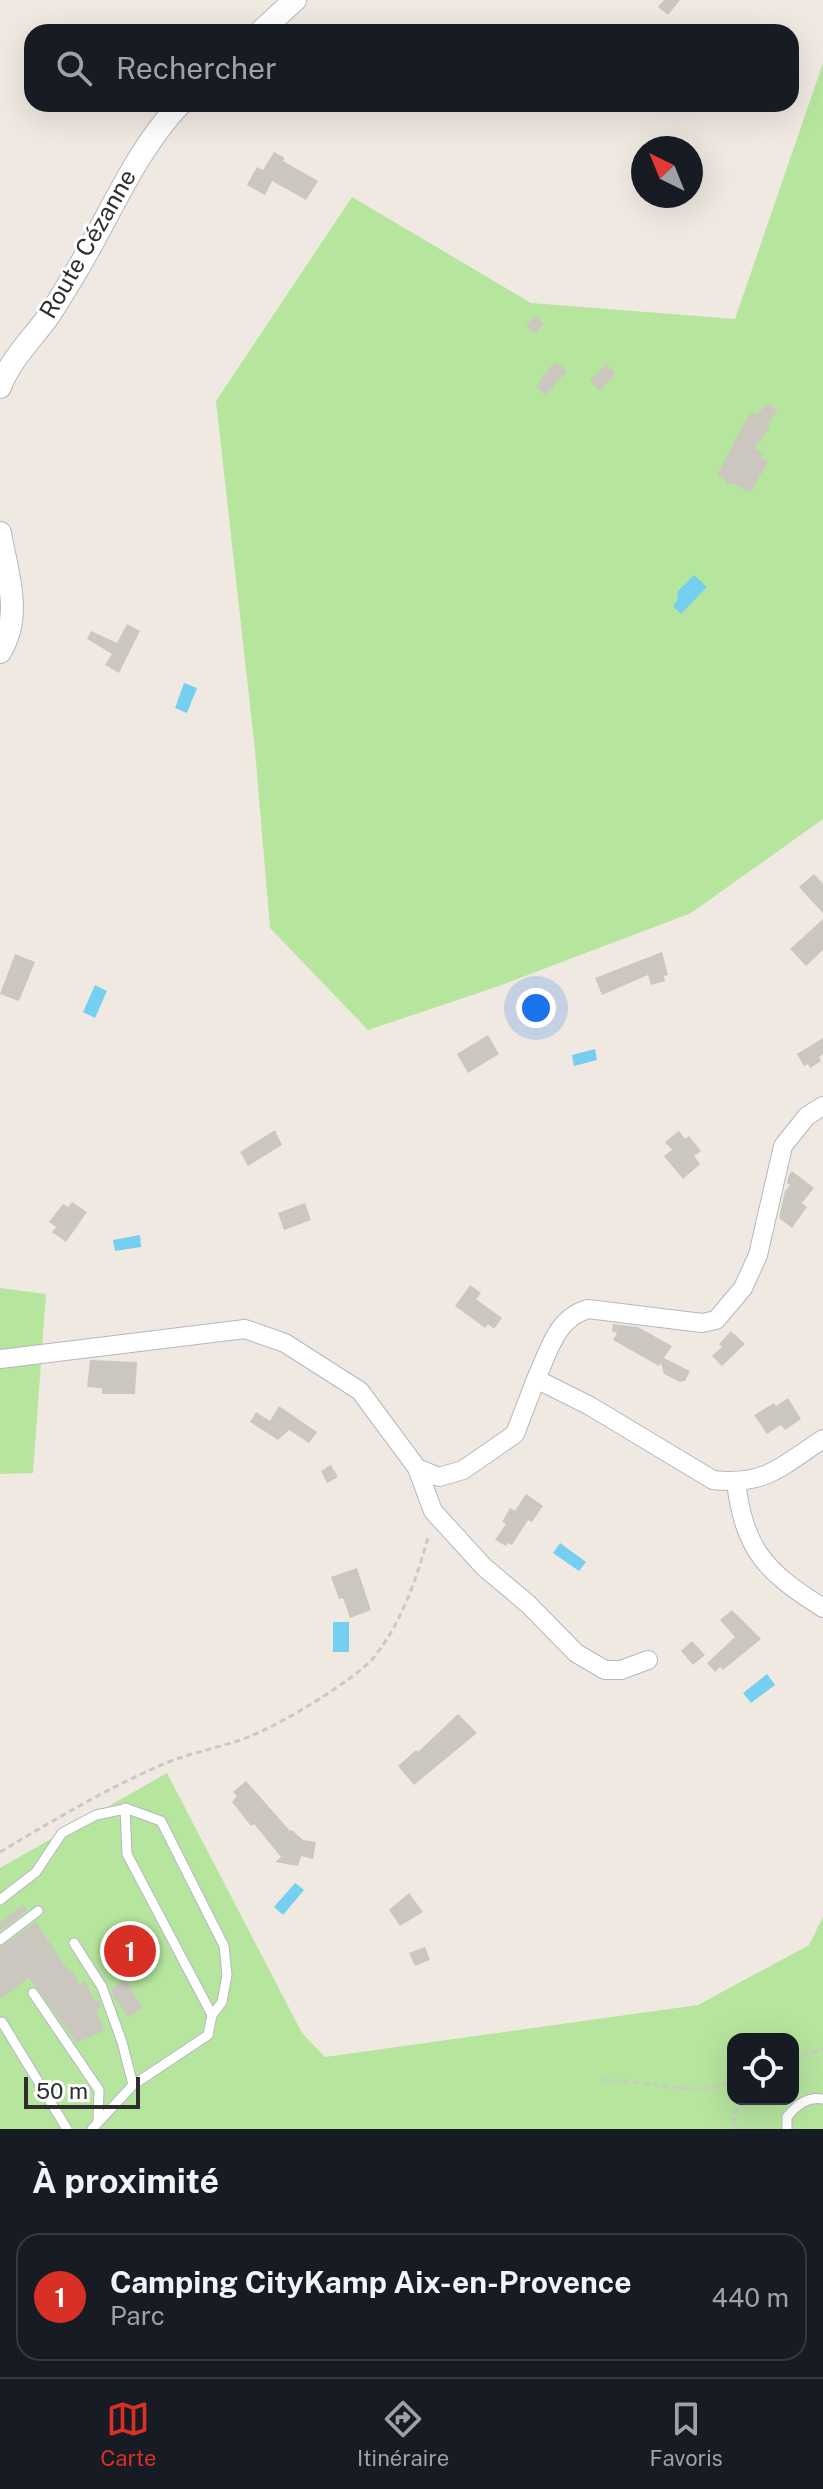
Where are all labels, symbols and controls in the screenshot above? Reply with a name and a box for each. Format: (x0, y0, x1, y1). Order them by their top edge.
search box (24, 24, 799, 112)
icon: search (52, 46, 96, 90)
text: Rechercher (116, 50, 277, 86)
north arrow (631, 136, 703, 208)
street label: Route Cézanne (33, 164, 141, 323)
your location (516, 988, 556, 1028)
pin: 1 (104, 1921, 156, 1981)
map controls (727, 2033, 799, 2105)
button: locate (727, 2033, 799, 2105)
scale bar (24, 2073, 140, 2109)
text: 50 m (36, 2078, 88, 2104)
text: À proximité (32, 2161, 219, 2201)
text: Camping CityKamp Aix-en-Provence (110, 2264, 631, 2300)
text: 1 (54, 2282, 66, 2313)
text: 440 m (712, 2282, 789, 2313)
text: Parc (110, 2300, 165, 2331)
tab: Carte (100, 2397, 156, 2471)
tab: Itinéraire (357, 2397, 449, 2471)
tab: Favoris (650, 2397, 723, 2471)

